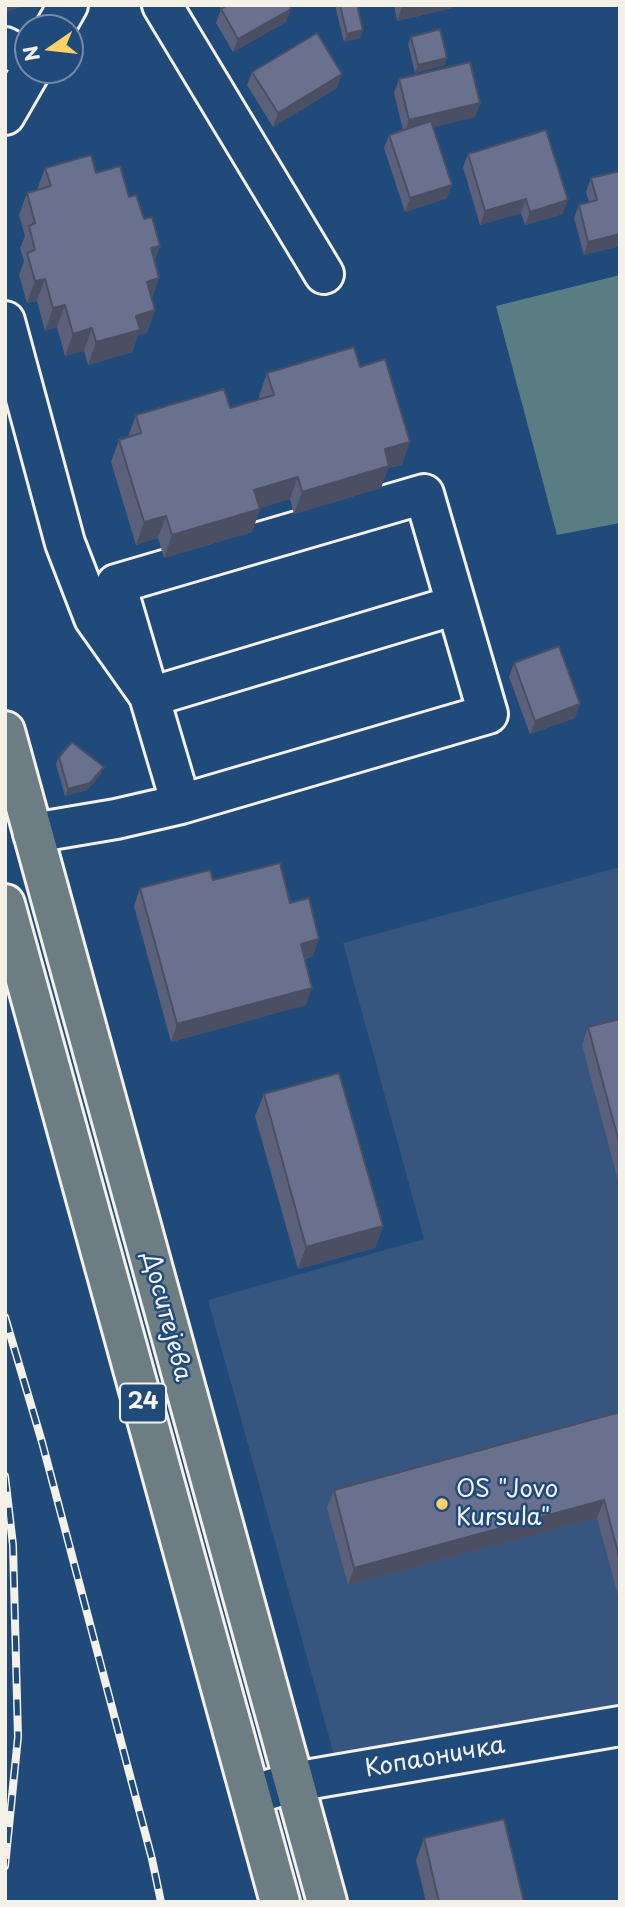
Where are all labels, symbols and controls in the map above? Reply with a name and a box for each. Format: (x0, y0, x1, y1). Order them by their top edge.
north arrow (14, 14, 84, 84)
text: N (15, 43, 46, 64)
street label: Доситејева (135, 1250, 197, 1384)
road number: 24 (120, 1384, 166, 1422)
place label: OS "Jovo Kursula" (456, 1476, 558, 1532)
marker: OS "Jovo Kursula" (434, 1496, 450, 1512)
street label: Копаоничка (363, 1732, 507, 1784)

